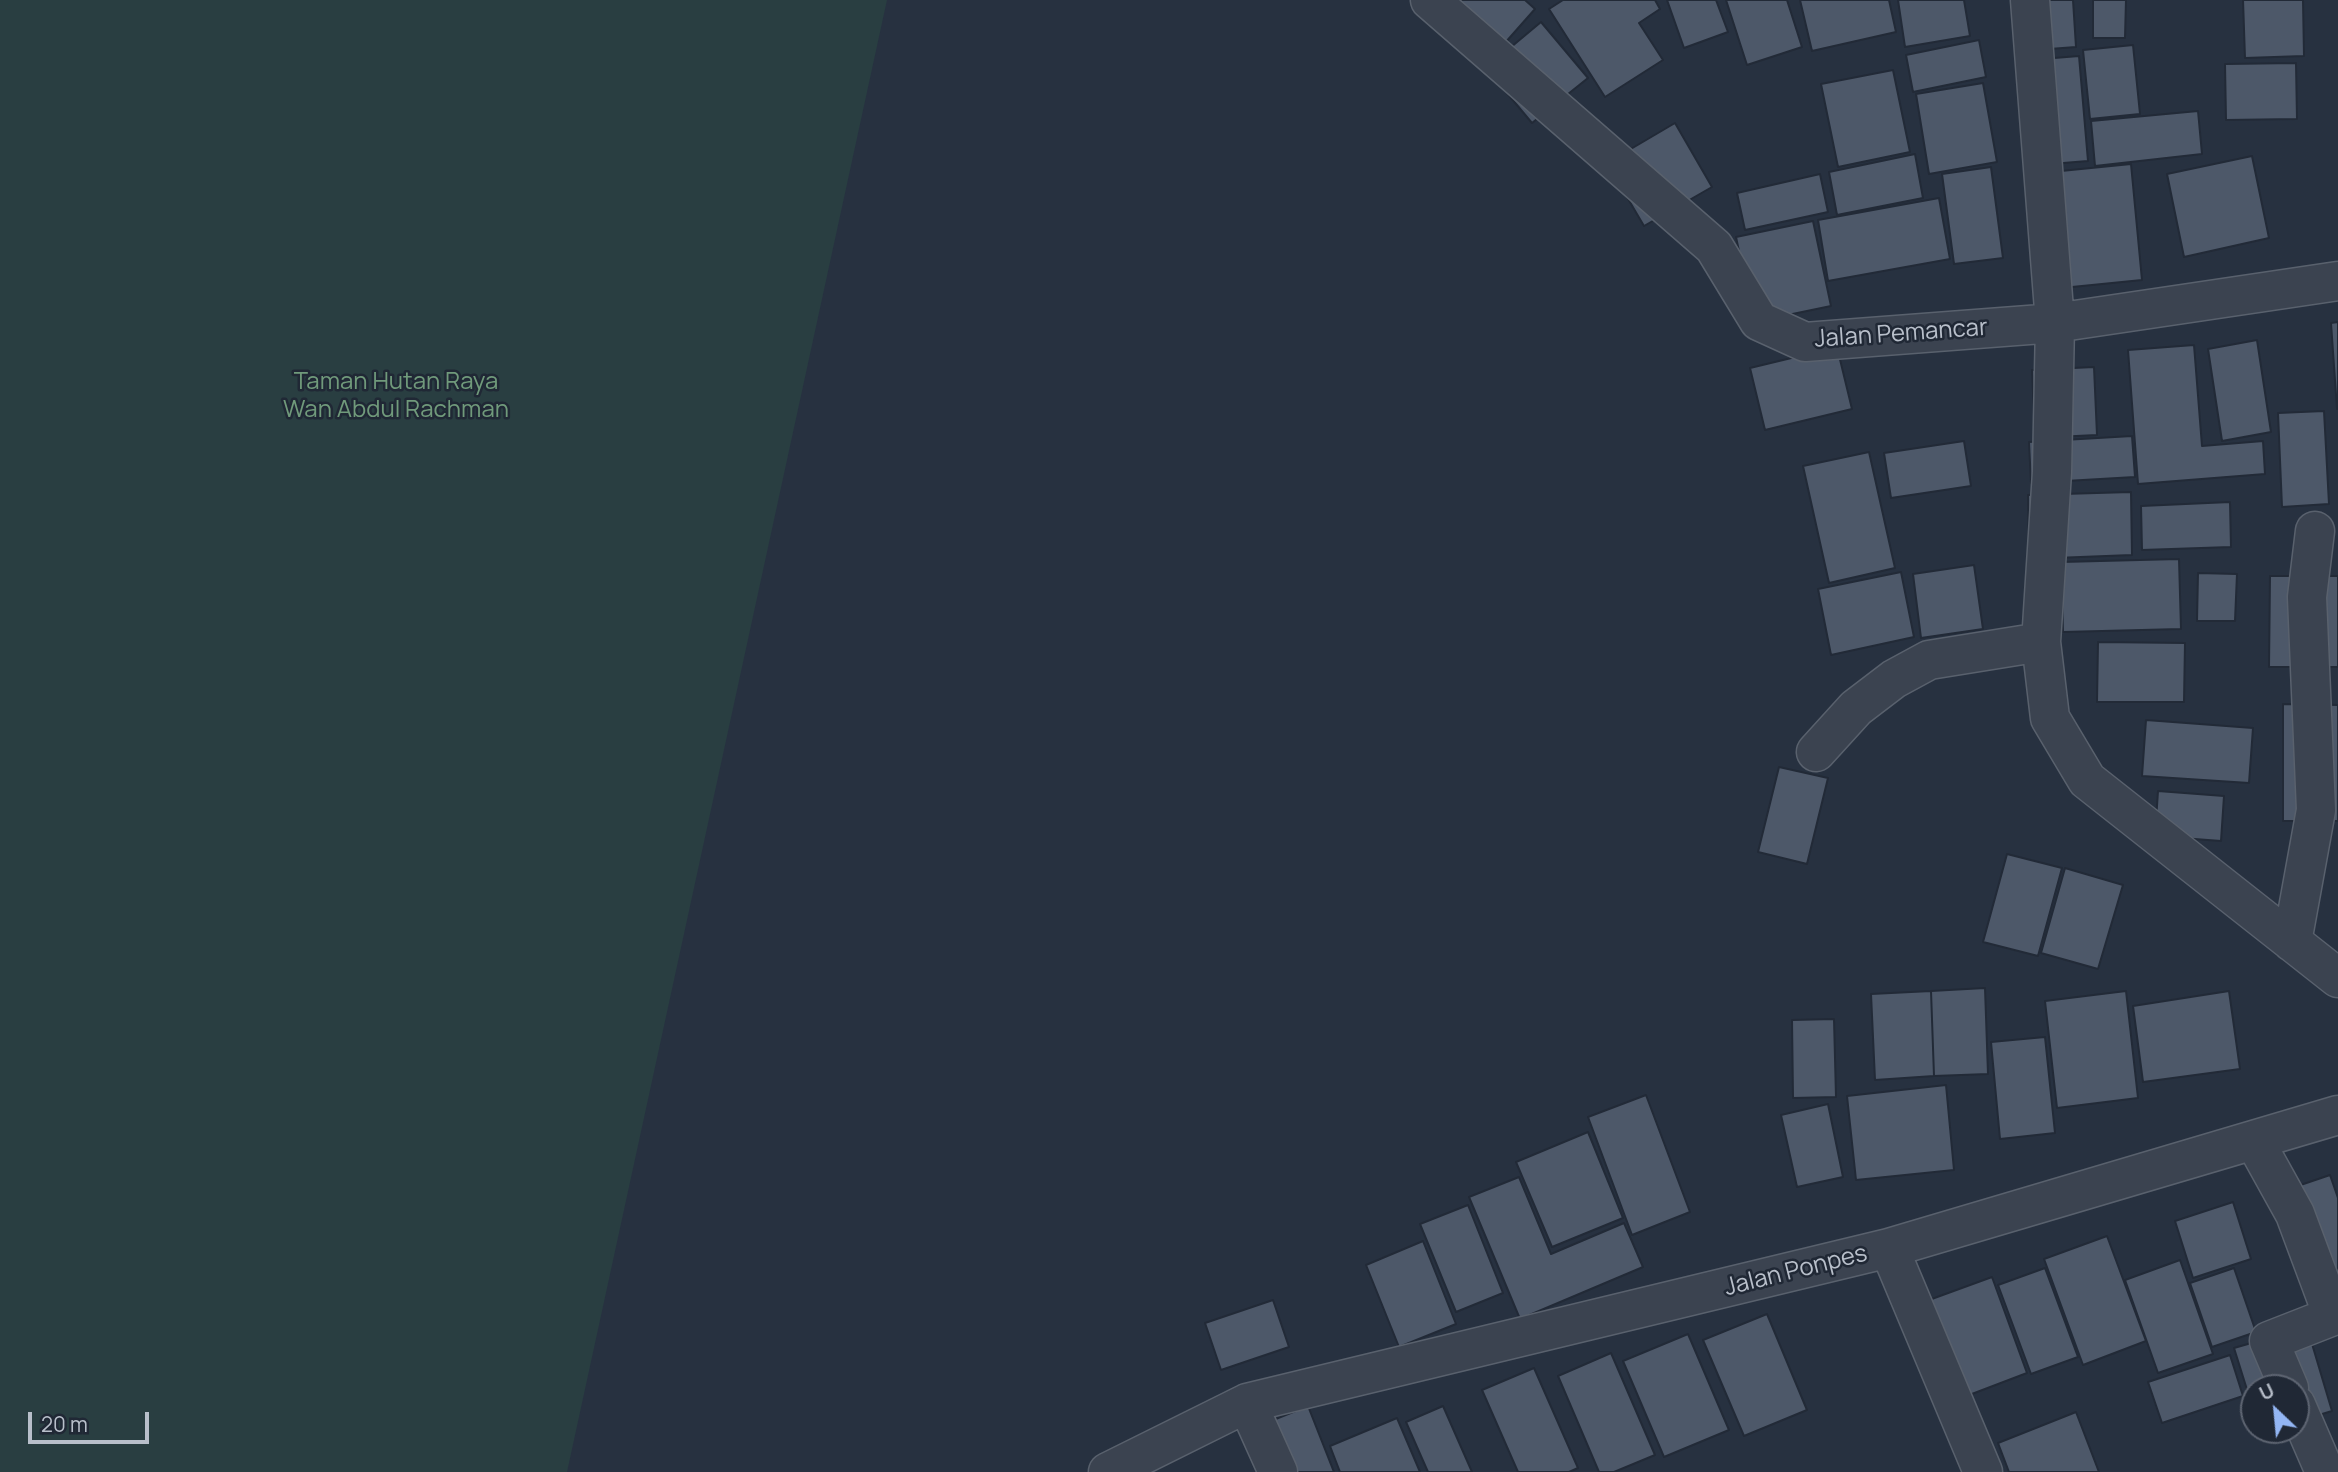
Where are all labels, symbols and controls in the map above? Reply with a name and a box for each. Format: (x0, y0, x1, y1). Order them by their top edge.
street label: Jalan Pemancar (1813, 314, 1989, 354)
park label: Taman Hutan Raya Wan Abdul Rachman (283, 368, 509, 424)
street label: Jalan Ponpes (1722, 1239, 1870, 1303)
north arrow (2240, 1374, 2310, 1444)
text: U (2255, 1377, 2279, 1407)
scale bar (32, 1398, 152, 1442)
text: 20 m (41, 1410, 88, 1438)

